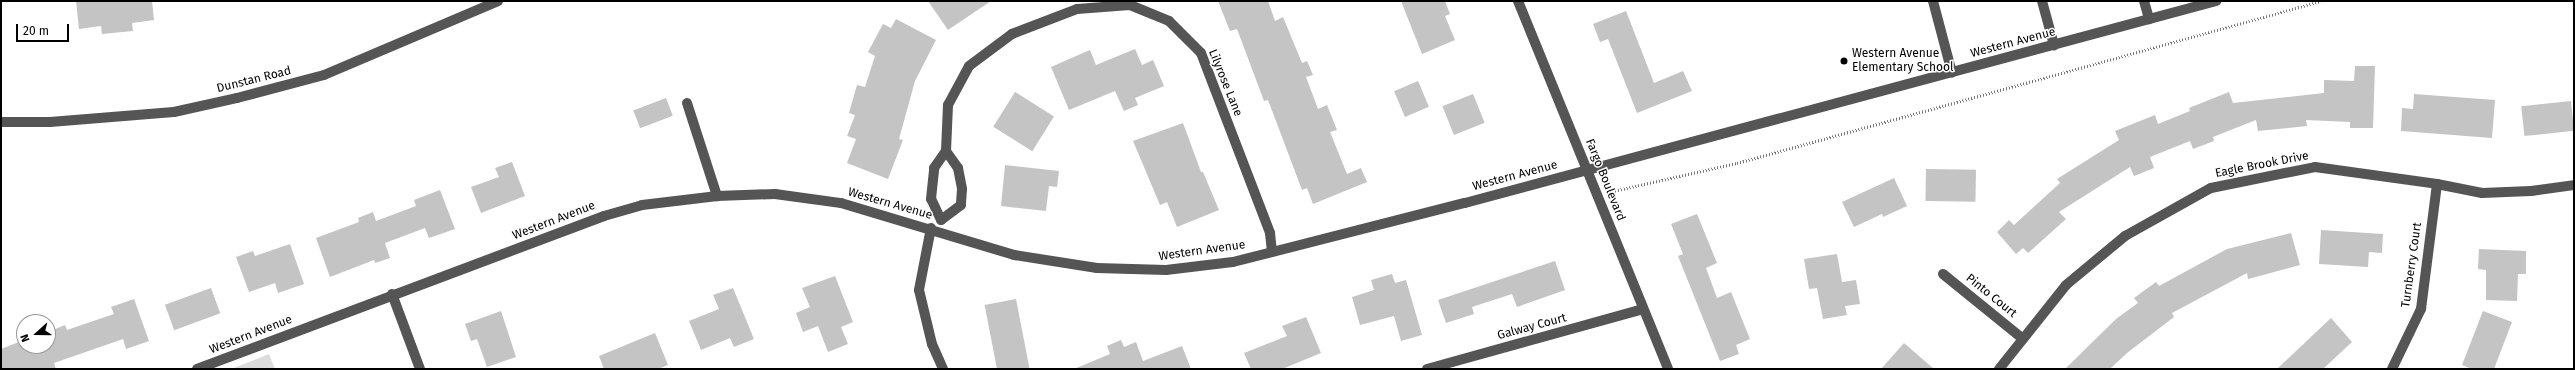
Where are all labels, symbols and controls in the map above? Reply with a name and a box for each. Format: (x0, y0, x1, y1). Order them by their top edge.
scale bar (18, 16, 71, 42)
text: 20 m (23, 24, 49, 38)
street label: Western Avenue (1969, 25, 2057, 61)
street label: Lilyrose Lane (1205, 47, 1245, 119)
place label: Western Avenue Elementary School (1852, 47, 1954, 75)
marker: Western Avenue Elementary School (1839, 56, 1849, 66)
street label: Dunstan Road (215, 64, 293, 96)
street label: Fargo Boulevard (1582, 137, 1628, 223)
street label: Eagle Brook Drive (2214, 149, 2310, 181)
street label: Western Avenue (1471, 158, 1559, 194)
street label: Western Avenue (846, 185, 934, 223)
street label: Western Avenue (511, 199, 597, 243)
street label: Turnberry Court (2399, 222, 2425, 308)
street label: Western Avenue (1158, 238, 1246, 264)
street label: Pinto Court (1963, 271, 2019, 321)
street label: Galway Court (1496, 311, 1568, 343)
street label: Western Avenue (208, 313, 294, 357)
north arrow (16, 314, 56, 354)
text: N (18, 332, 33, 344)

